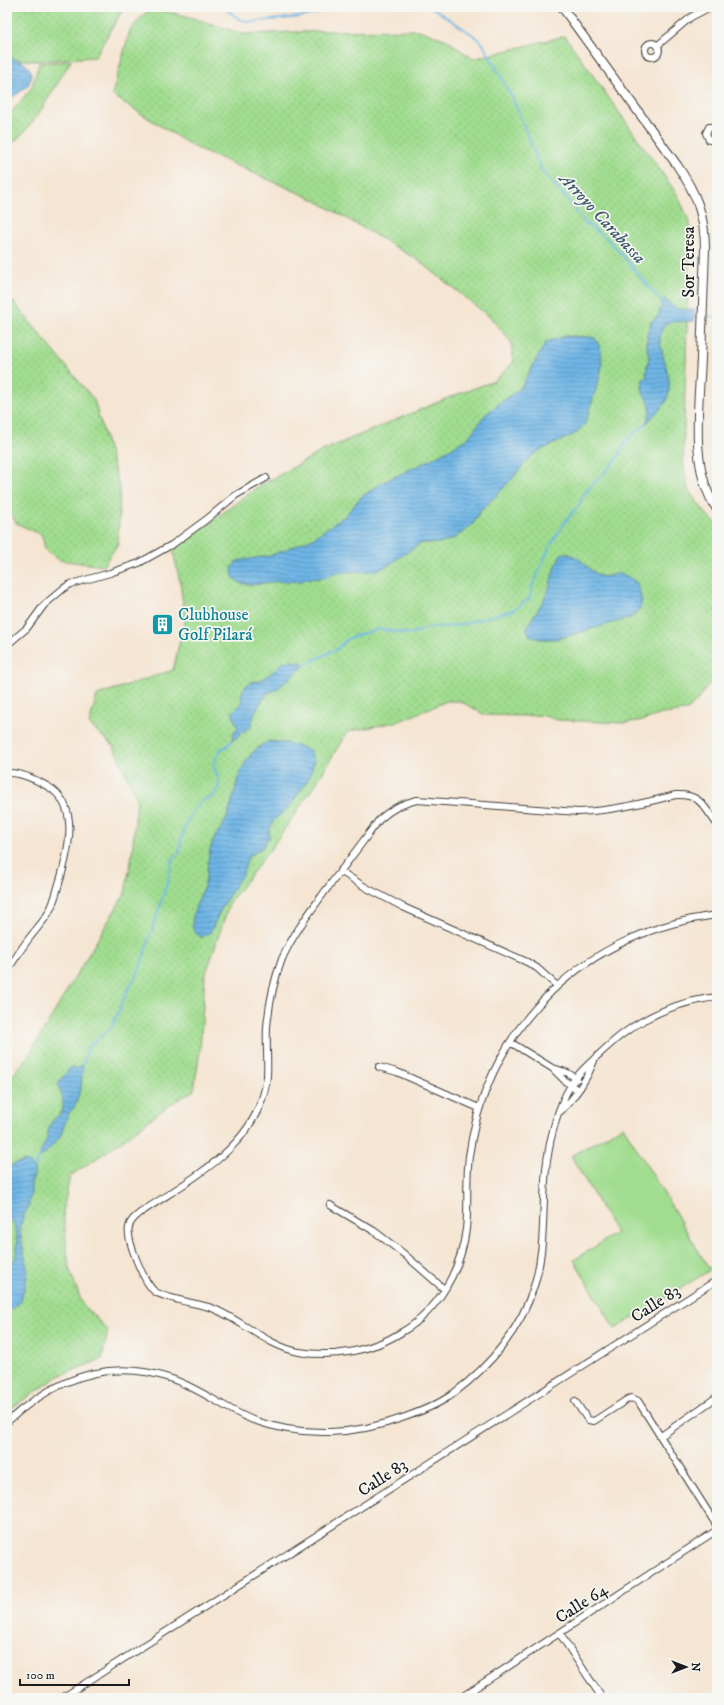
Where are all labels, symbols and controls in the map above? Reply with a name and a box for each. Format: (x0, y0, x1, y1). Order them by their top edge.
water label: Arroyo Carabassa (553, 167, 650, 269)
street label: Sor Teresa (678, 225, 700, 298)
place label: Clubhouse Golf Pilará (178, 604, 253, 646)
building icon: Clubhouse Golf Pilará (149, 611, 175, 637)
street label: Calle 83 (627, 1280, 684, 1328)
street label: Calle 83 (354, 1454, 411, 1502)
street label: Calle 64 (551, 1578, 613, 1629)
north arrow (666, 1647, 706, 1687)
scale bar (20, 1661, 129, 1687)
text: N (688, 1662, 702, 1672)
text: 100 m (26, 1668, 55, 1683)

